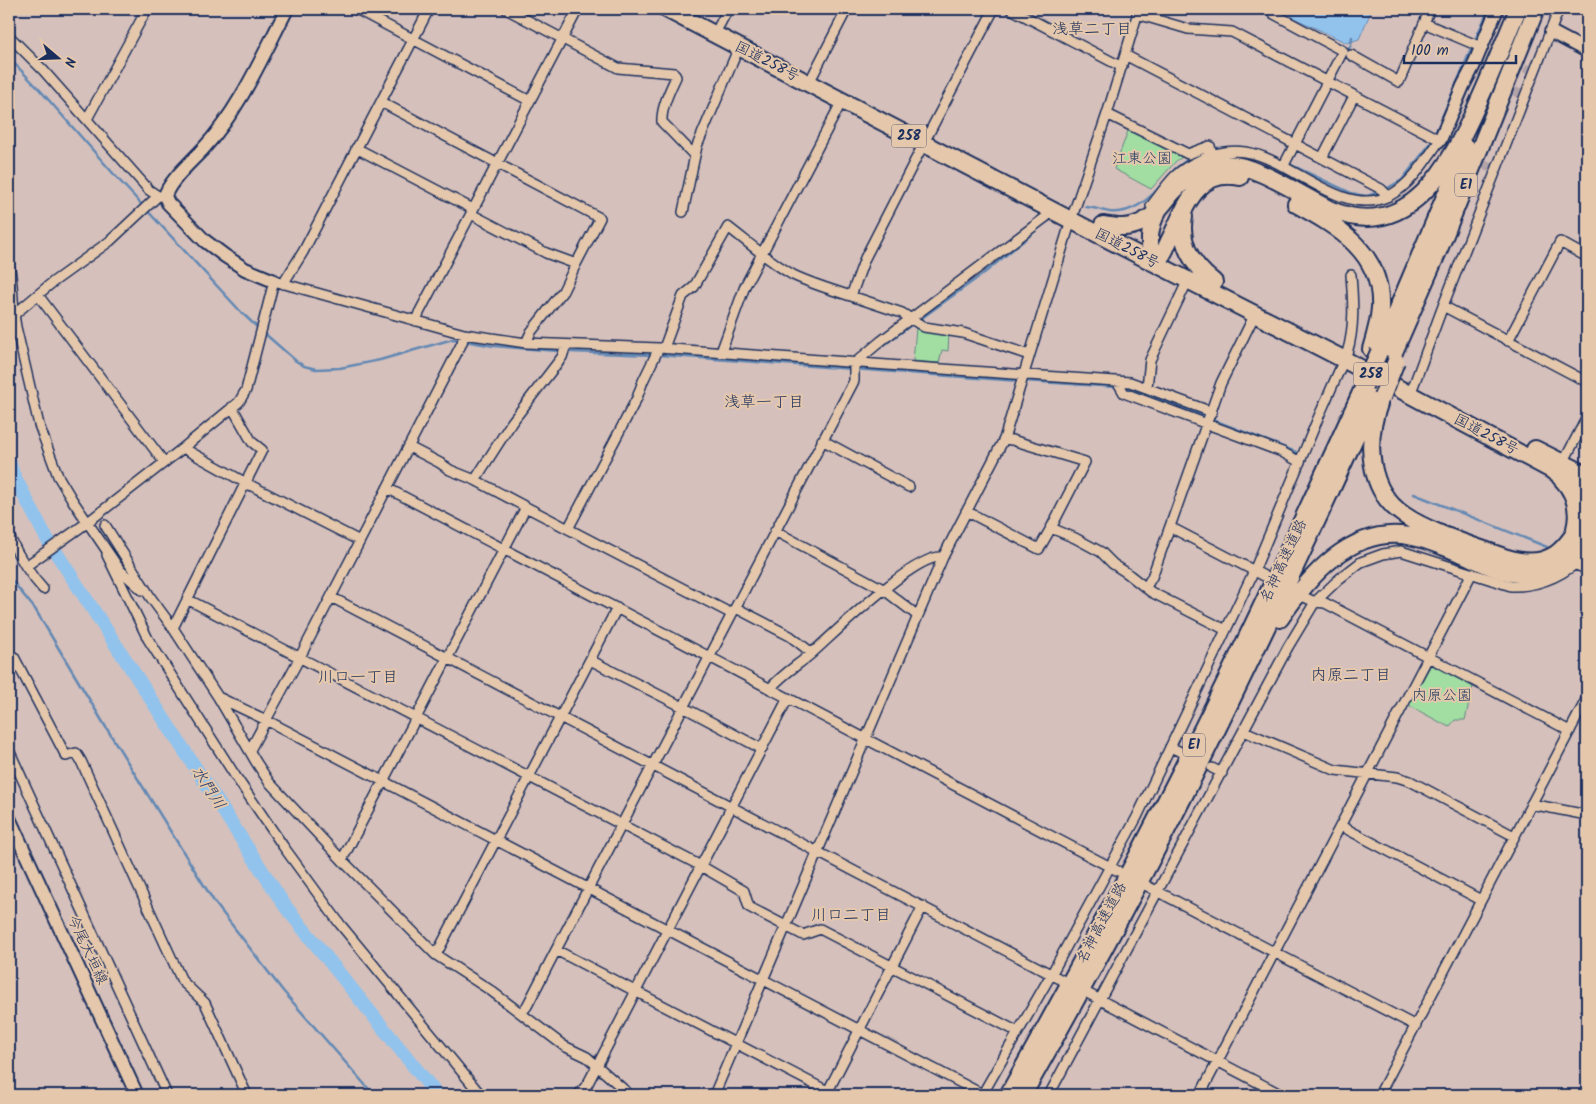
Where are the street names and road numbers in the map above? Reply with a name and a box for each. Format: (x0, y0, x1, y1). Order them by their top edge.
street label: 国道258号 (730, 35, 804, 89)
road number: 258 (892, 124, 926, 148)
road number: E1 (1455, 174, 1477, 196)
street label: 国道258号 (1090, 222, 1164, 276)
road number: 258 (1354, 362, 1388, 386)
street label: 国道258号 (1449, 408, 1523, 462)
street label: 名神高速道路 (1254, 515, 1314, 607)
road number: E1 (1183, 734, 1205, 756)
street label: 名神高速道路 (1070, 878, 1134, 968)
street label: 今尾大垣線 (60, 911, 114, 989)

